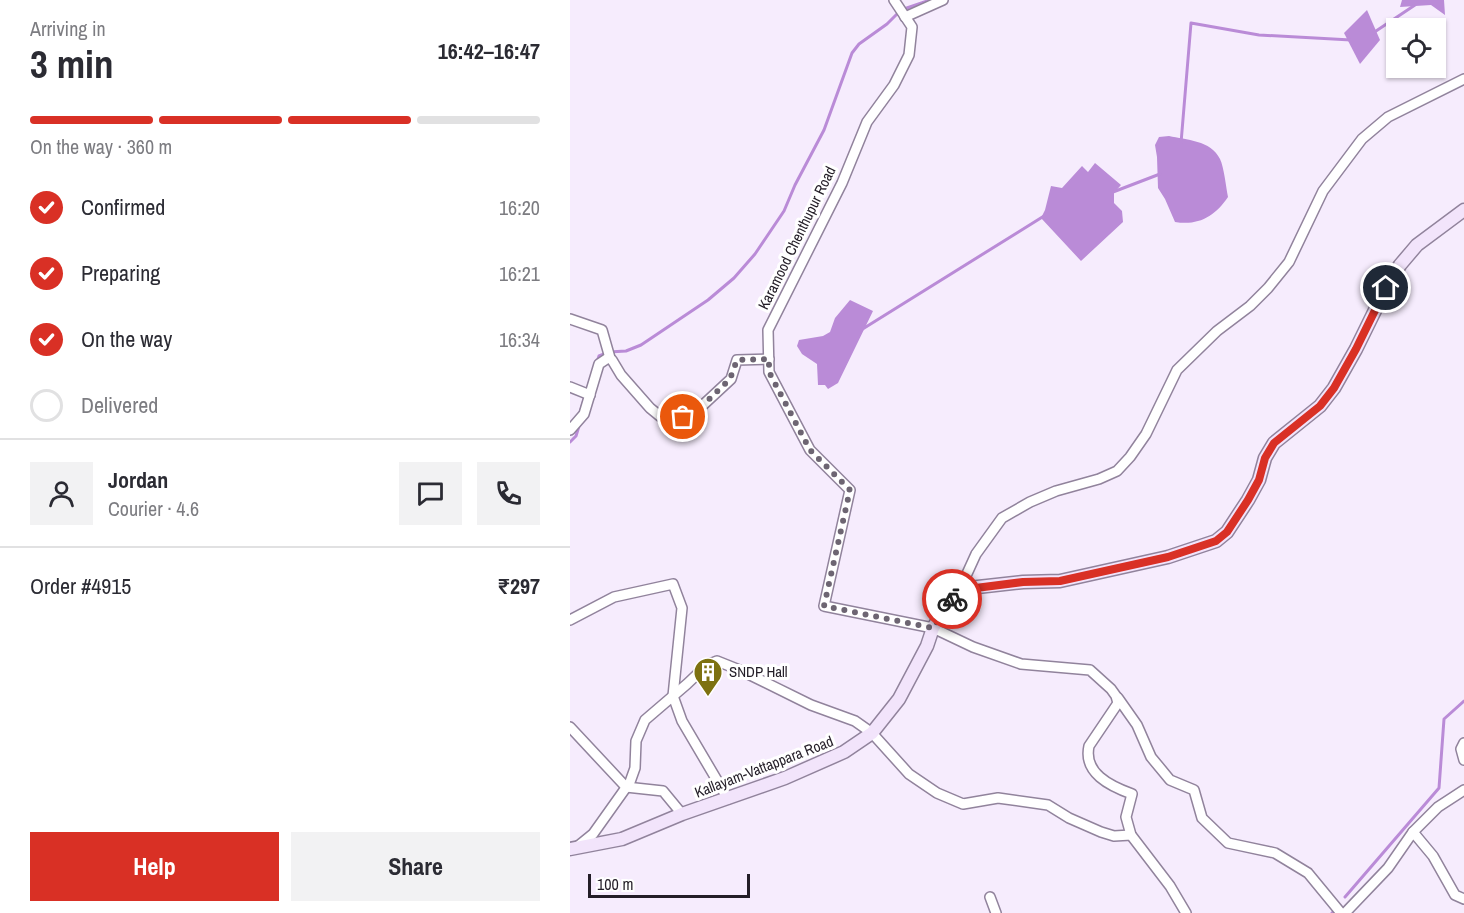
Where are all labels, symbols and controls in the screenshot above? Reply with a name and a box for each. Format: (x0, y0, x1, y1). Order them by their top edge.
text: Arriving in (30, 15, 106, 42)
map controls (1386, 18, 1446, 78)
button: locate (1386, 18, 1446, 78)
text: 16:42–16:47 (438, 36, 540, 66)
text: 3 min (30, 38, 114, 90)
text: On the way · 360 m (30, 133, 172, 160)
street label: Karamood Chenthupur Road (753, 163, 840, 313)
icon: check (30, 191, 63, 224)
text: Confirmed (81, 192, 165, 222)
text: 16:20 (499, 194, 540, 221)
icon: check (30, 257, 63, 290)
text: Preparing (81, 258, 160, 288)
text: 16:21 (499, 260, 540, 287)
pin (1360, 262, 1411, 313)
icon: home (1369, 271, 1402, 304)
icon: check (30, 323, 63, 356)
text: On the way (81, 324, 172, 354)
text: 16:34 (499, 326, 540, 353)
text: Delivered (81, 390, 158, 420)
pin (657, 391, 708, 442)
icon: bag (666, 400, 699, 433)
button: person (30, 462, 93, 525)
button: chat (399, 462, 462, 525)
button: phone (477, 462, 540, 525)
text: Jordan (108, 465, 168, 495)
text: Courier · 4.6 (108, 495, 199, 522)
courier (922, 569, 982, 629)
text: Order #4915 (30, 571, 131, 601)
text: ₹297 (497, 571, 540, 601)
icon: bike (936, 583, 969, 616)
building icon: SNDP Hall (692, 656, 724, 698)
place label: SNDP Hall (729, 661, 788, 682)
street label: Kallayam-Vattappara Road (692, 730, 836, 803)
button: Help (30, 832, 279, 901)
button: Share (291, 832, 540, 901)
scale bar (588, 871, 750, 898)
text: 100 m (597, 873, 633, 895)

